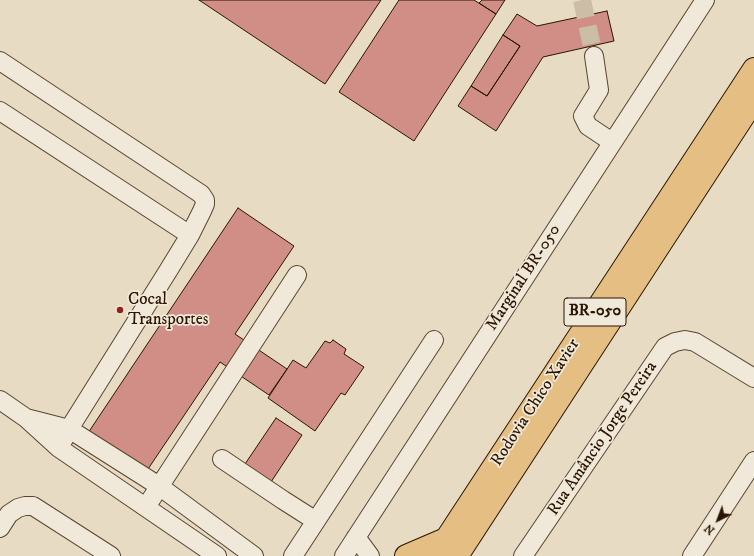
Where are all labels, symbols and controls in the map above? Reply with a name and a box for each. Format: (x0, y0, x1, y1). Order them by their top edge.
street label: Marginal BR-050 (482, 221, 566, 335)
place label: Cocal Transportes (128, 290, 208, 330)
road number: BR-050 (564, 298, 626, 326)
marker: Cocal Transportes (115, 305, 125, 315)
street label: Rodovia Chico Xavier (487, 336, 585, 470)
street label: Rua Amâncio Jorge Pereira (544, 358, 662, 520)
north arrow (698, 500, 738, 540)
text: N (702, 521, 718, 537)

